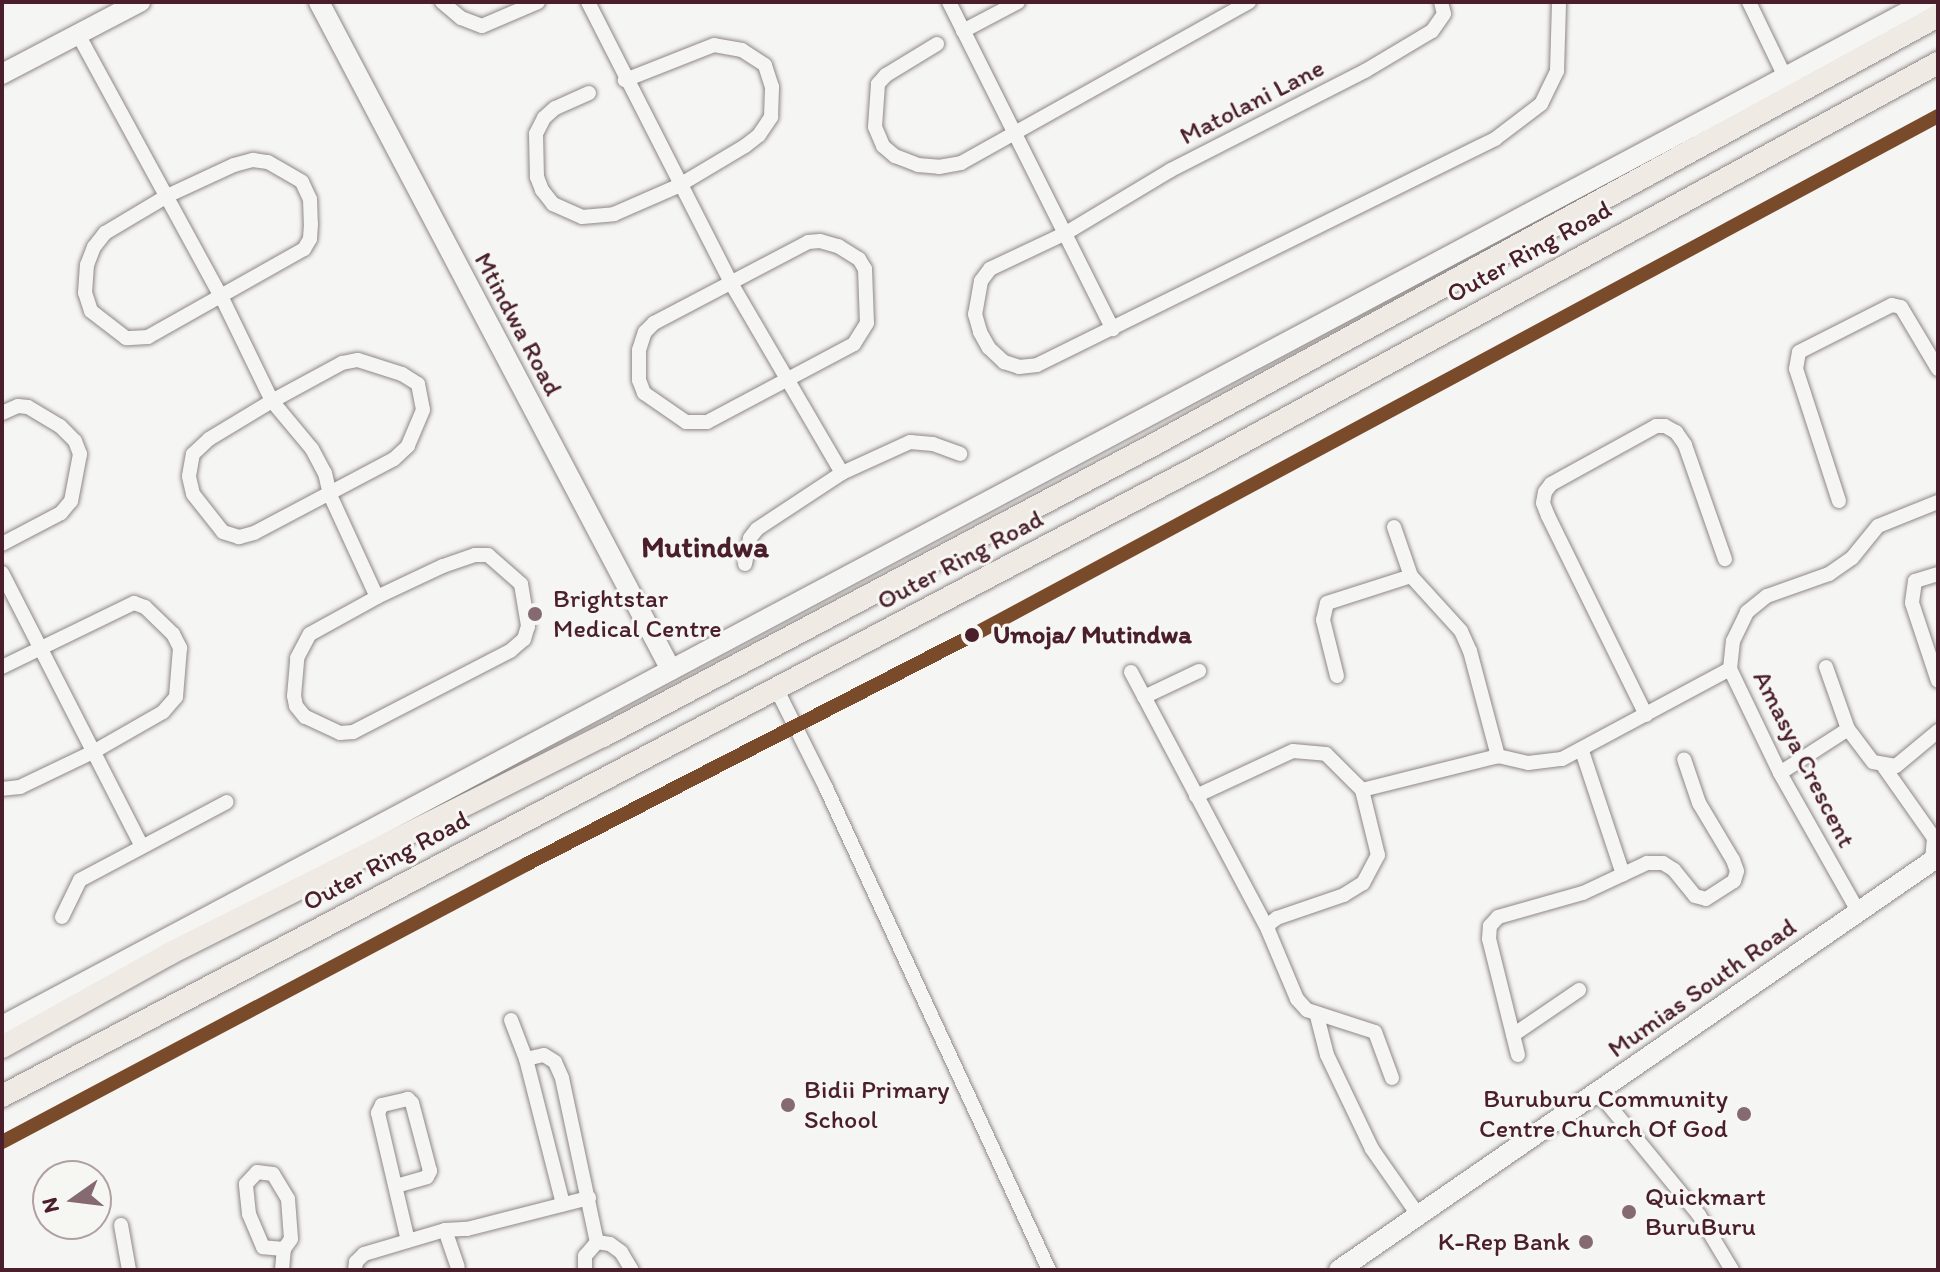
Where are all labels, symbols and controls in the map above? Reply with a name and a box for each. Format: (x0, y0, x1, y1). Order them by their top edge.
street label: Matolani Lane (1174, 52, 1330, 152)
street label: Outer Ring Road (1441, 194, 1617, 310)
street label: Mtindwa Road (467, 247, 569, 401)
street label: Outer Ring Road (872, 503, 1048, 617)
district label: Mutindwa (641, 529, 769, 565)
place label: Brightstar Medical Centre (553, 583, 722, 644)
marker: Brightstar Medical Centre (524, 603, 546, 625)
place label: Umoja/ Mutindwa (993, 619, 1192, 651)
marker: Umoja/ Mutindwa (958, 621, 986, 649)
street label: Amasya Crescent (1746, 665, 1862, 853)
street label: Outer Ring Road (298, 804, 474, 918)
street label: Mumias South Road (1602, 912, 1802, 1064)
place label: Bidii Primary School (804, 1074, 949, 1136)
place label: Buruburu Community Centre Church Of God (1479, 1083, 1728, 1144)
marker: Bidii Primary School (779, 1096, 797, 1114)
marker: Buruburu Community Centre Church Of God (1735, 1105, 1753, 1123)
north arrow (32, 1160, 112, 1240)
place label: Quickmart BuruBuru (1645, 1181, 1766, 1242)
text: N (35, 1195, 65, 1216)
marker: Quickmart BuruBuru (1620, 1203, 1638, 1221)
place label: K-Rep Bank (1437, 1226, 1570, 1258)
marker: K-Rep Bank (1577, 1233, 1595, 1251)

